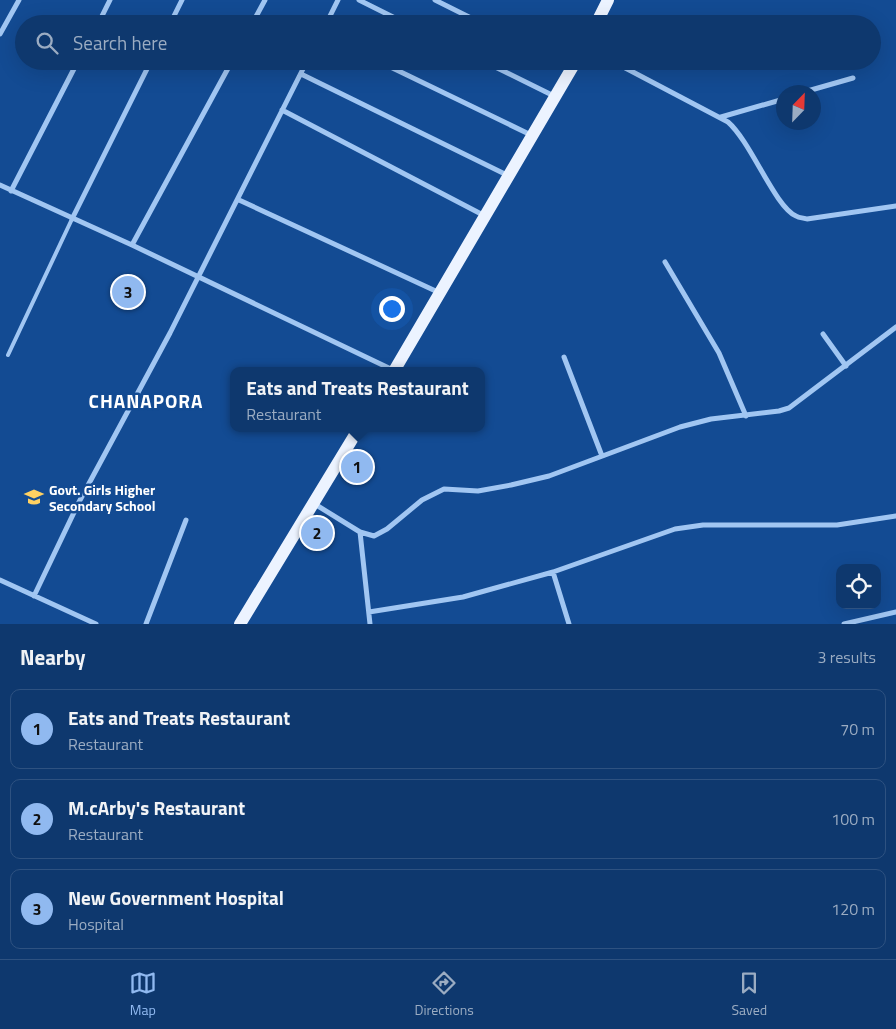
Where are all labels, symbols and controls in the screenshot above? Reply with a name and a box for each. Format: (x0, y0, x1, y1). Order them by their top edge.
search box (15, 15, 881, 70)
text: Search here (73, 28, 167, 57)
icon: search (33, 29, 61, 57)
north arrow (776, 85, 821, 130)
pin: 3 (112, 273, 144, 311)
your location (379, 296, 405, 322)
popup (230, 367, 485, 432)
text: Eats and Treats Restaurant (246, 373, 469, 402)
district label: CHANAPORA (89, 386, 203, 415)
text: Restaurant (246, 402, 321, 426)
pin: 1 (341, 448, 373, 486)
place label: Govt. Girls Higher Secondary School (49, 479, 156, 516)
school or university icon: Govt. Girls Higher Secondary School (23, 486, 45, 508)
pin: 2 (301, 514, 333, 552)
map controls (836, 564, 881, 609)
button: locate (836, 564, 881, 609)
text: Nearby (20, 641, 85, 673)
text: 3 results (817, 645, 876, 669)
text: Eats and Treats Restaurant (68, 703, 290, 732)
text: 1 (33, 717, 41, 741)
text: 70 m (840, 717, 875, 741)
text: Restaurant (68, 732, 143, 756)
text: M.cArby's Restaurant (68, 793, 245, 822)
text: 2 (33, 807, 41, 831)
text: 100 m (831, 807, 875, 831)
text: Restaurant (68, 822, 143, 846)
text: New Government Hospital (68, 883, 284, 912)
text: 3 (33, 897, 41, 921)
text: 120 m (831, 897, 875, 921)
text: Hospital (68, 912, 124, 936)
tab: Map (129, 969, 157, 1020)
tab: Directions (414, 969, 474, 1020)
tab: Saved (732, 969, 767, 1020)

